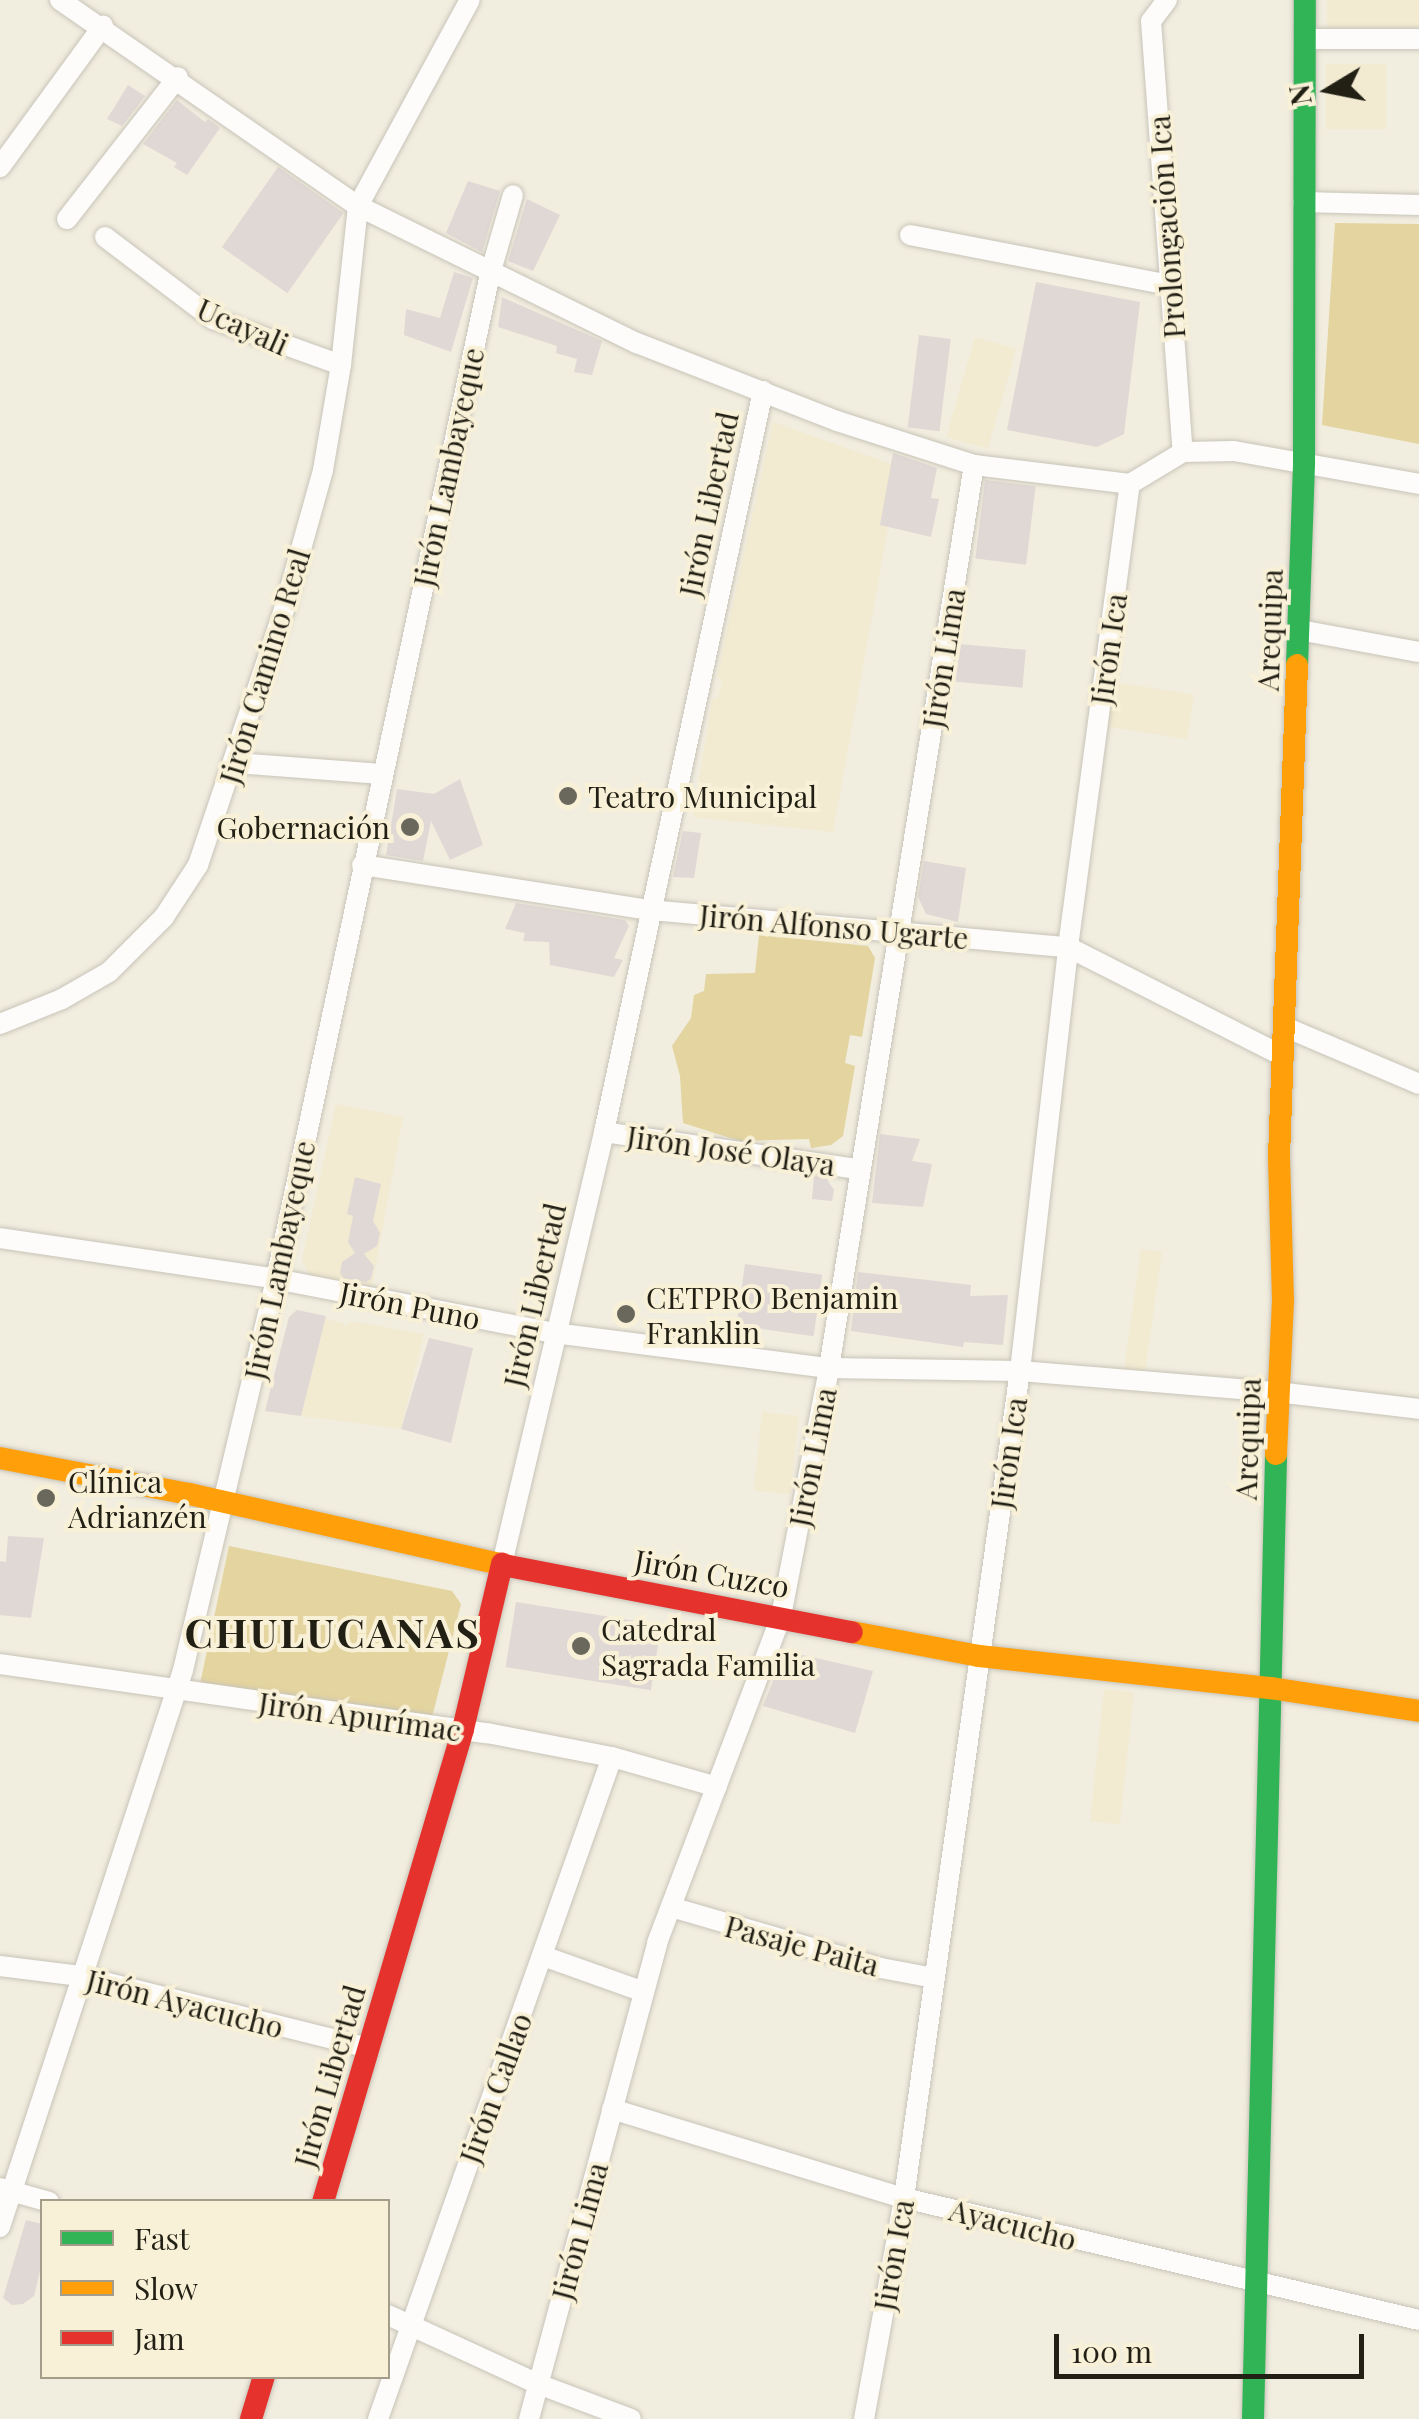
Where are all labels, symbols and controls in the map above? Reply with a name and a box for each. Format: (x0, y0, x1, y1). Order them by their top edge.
north arrow (1279, 40, 1379, 140)
text: N (1279, 82, 1319, 108)
street label: Prolongación Ica (1140, 114, 1192, 340)
street label: Ucayali (192, 290, 294, 362)
street label: Jirón Lambayeque (405, 344, 491, 590)
street label: Jirón Libertad (671, 408, 745, 600)
street label: Jirón Camino Real (211, 544, 317, 788)
street label: Arequipa (1249, 568, 1289, 692)
street label: Jirón Lima (914, 586, 972, 730)
street label: Jirón Ica (1082, 591, 1134, 707)
place label: Teatro Municipal (588, 778, 817, 814)
marker: Teatro Municipal (557, 785, 579, 807)
place label: Gobernación (216, 809, 390, 845)
marker: Gobernación (399, 816, 421, 838)
street label: Jirón Alfonso Ugarte (697, 896, 971, 956)
street label: Jirón José Olaya (625, 1118, 837, 1182)
street label: Jirón Lambayeque (236, 1137, 322, 1383)
street label: Jirón Libertad (495, 1199, 573, 1391)
street label: Jirón Puno (337, 1274, 483, 1336)
place label: CETPRO Benjamin Franklin (646, 1279, 898, 1350)
marker: CETPRO Benjamin Franklin (615, 1303, 637, 1325)
street label: Arequipa (1227, 1377, 1267, 1501)
street label: Jirón Lima (781, 1384, 843, 1530)
street label: Jirón Ica (982, 1395, 1034, 1511)
place label: Clínica Adrianzén (68, 1463, 207, 1534)
marker: Clínica Adrianzén (33, 1485, 59, 1511)
street label: Jirón Cuzco (632, 1542, 792, 1604)
district label: CHULUCANAS (185, 1608, 481, 1656)
place label: Catedral Sagrada Familia (601, 1611, 815, 1682)
marker: Catedral Sagrada Familia (570, 1635, 592, 1657)
street label: Jirón Apurímac (256, 1684, 464, 1748)
street label: Pasaje Paita (721, 1907, 883, 1983)
street label: Jirón Ayacucho (82, 1961, 288, 2045)
street label: Jirón Libertad (286, 1981, 372, 2171)
street label: Jirón Callao (451, 2008, 539, 2168)
street label: Jirón Lima (543, 2158, 615, 2304)
street label: Ayacucho (946, 2191, 1080, 2257)
street label: Jirón Ica (866, 2197, 920, 2313)
legend (40, 2199, 390, 2379)
text: Fast (134, 2218, 190, 2258)
text: Slow (134, 2268, 198, 2308)
scale bar (1059, 2314, 1369, 2376)
text: Jam (134, 2318, 185, 2358)
text: 100 m (1071, 2331, 1152, 2371)

